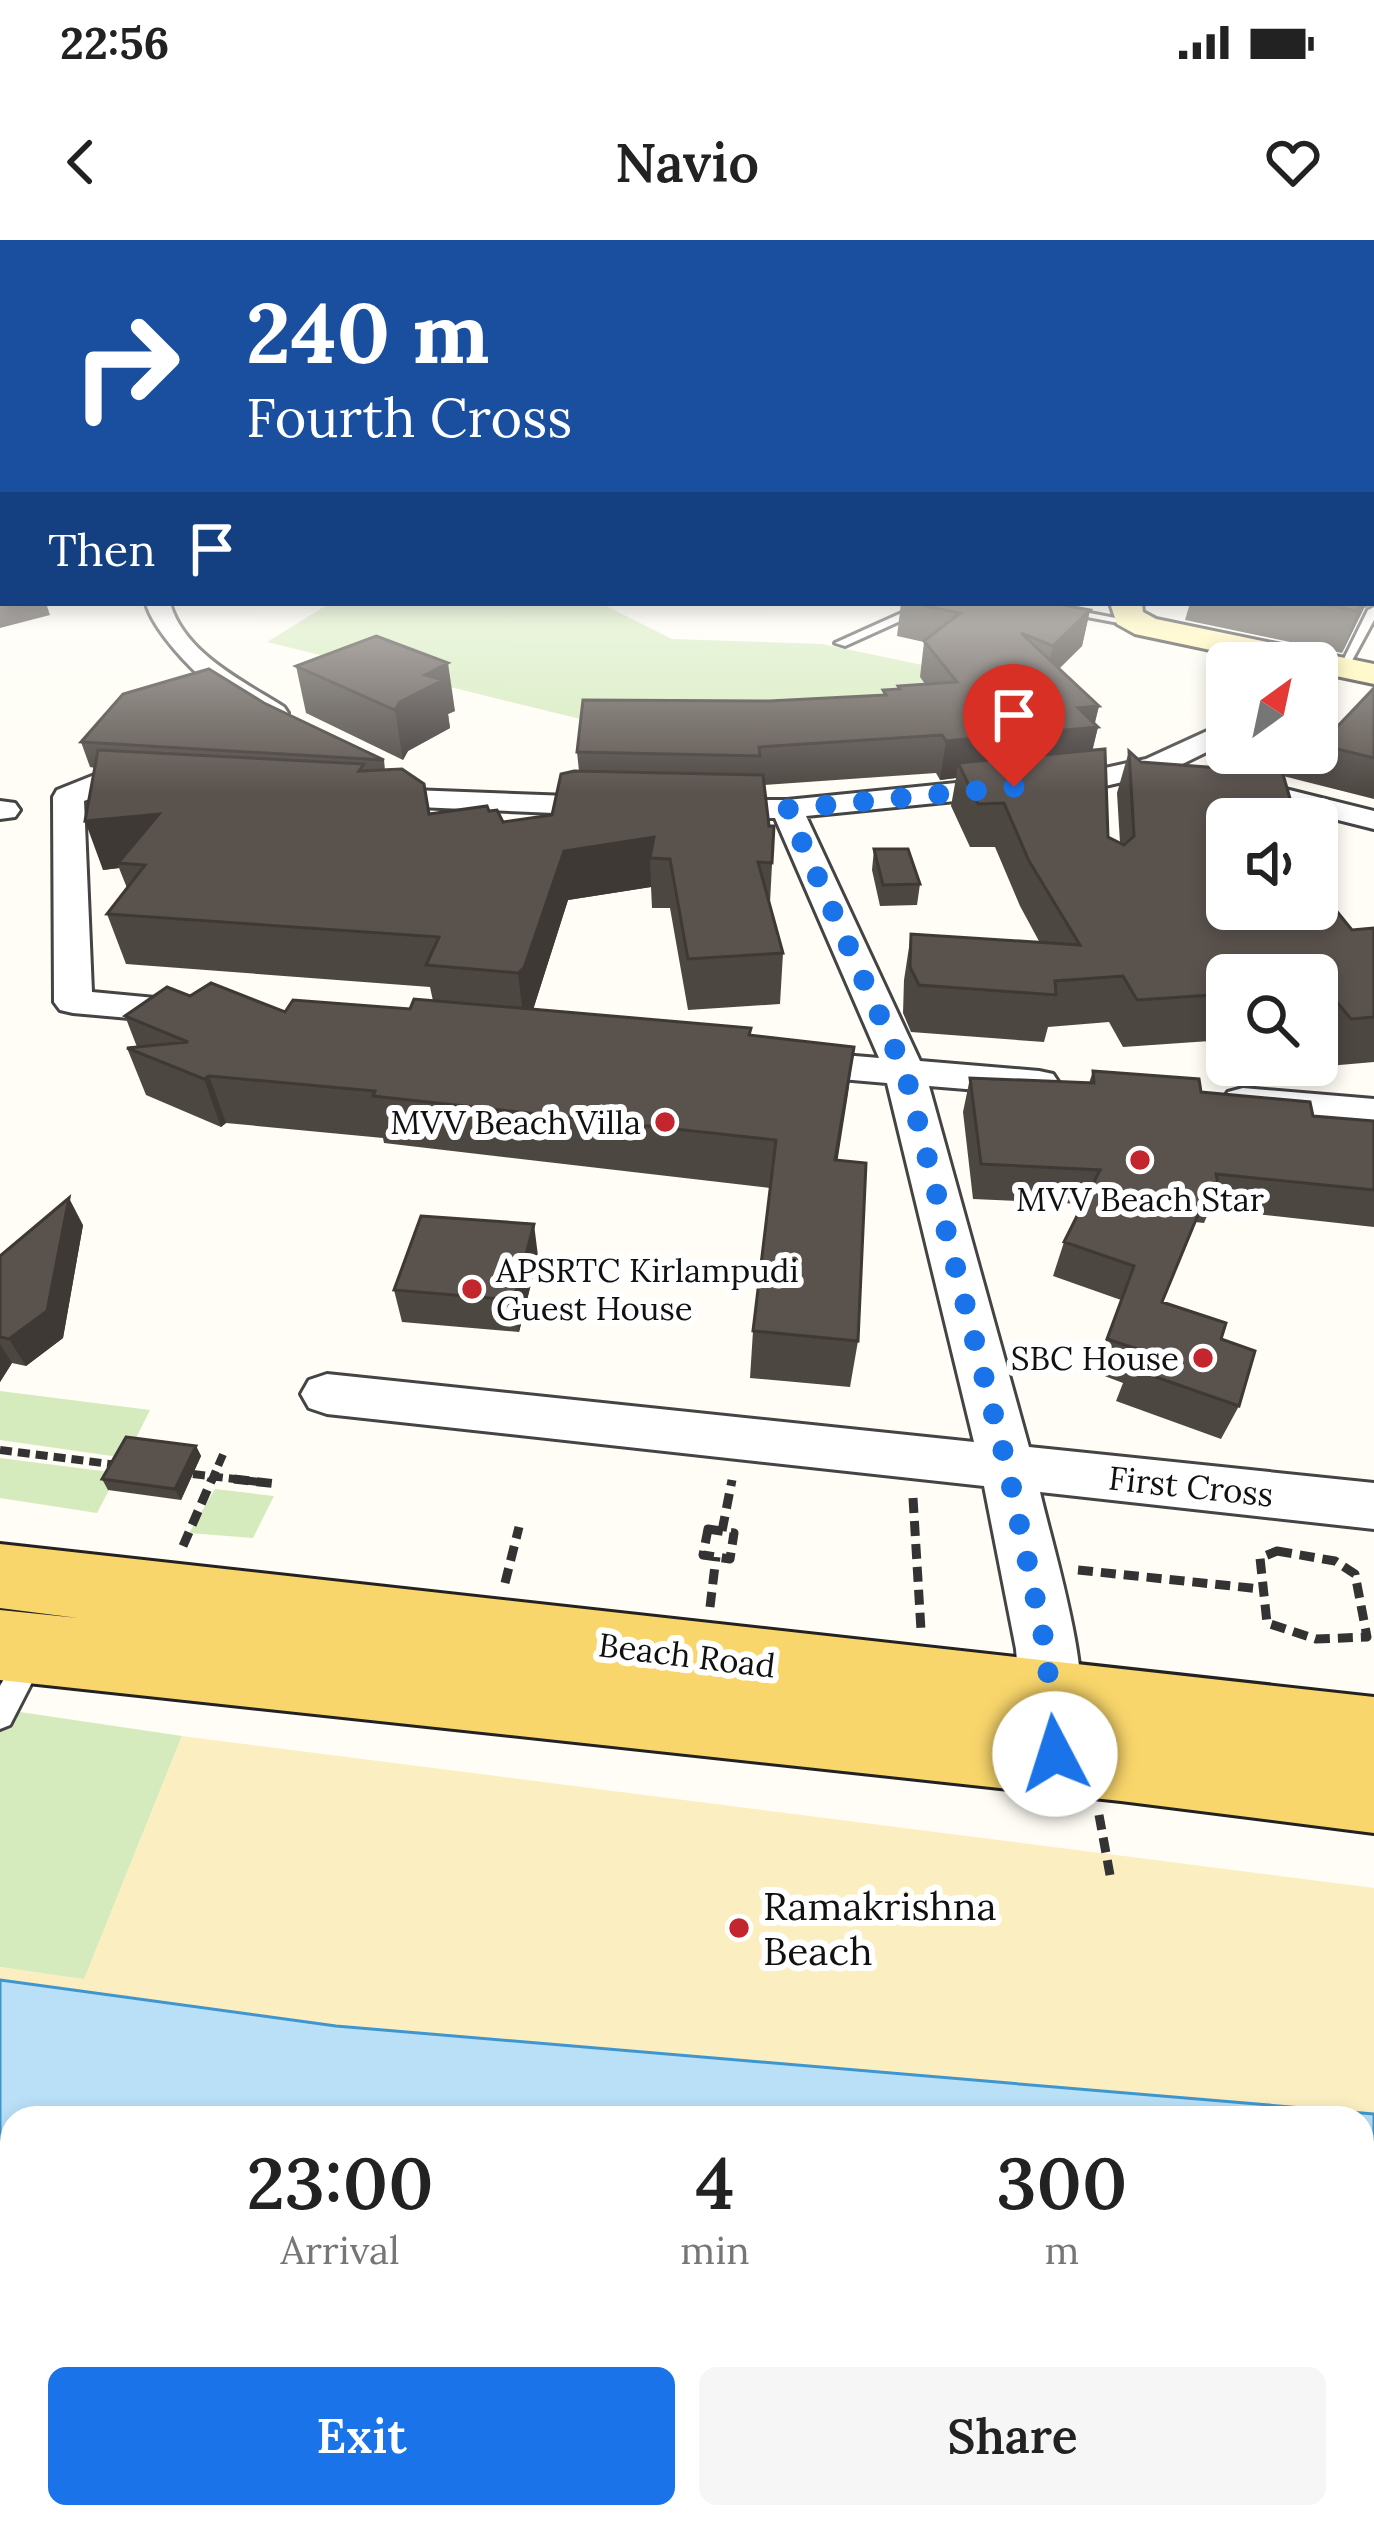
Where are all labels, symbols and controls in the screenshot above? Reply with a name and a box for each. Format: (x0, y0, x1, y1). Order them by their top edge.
text: 22:56 (60, 14, 169, 71)
text: Navio (615, 128, 759, 197)
icon: back (48, 129, 114, 195)
icon: heart (1260, 129, 1326, 195)
text: 240 m (246, 278, 490, 386)
icon: right (48, 288, 204, 444)
text: Fourth Cross (246, 383, 572, 452)
icon: arrive (179, 516, 245, 582)
text: Then (48, 521, 155, 578)
north arrow (1206, 642, 1338, 774)
map controls (1206, 642, 1338, 1086)
pin (963, 664, 1065, 787)
icon: arrive (981, 682, 1047, 748)
button: sound (1206, 798, 1338, 930)
button: search (1206, 954, 1338, 1086)
place label: MVV Beach Villa (390, 1101, 641, 1143)
marker: MVV Beach Villa (652, 1109, 678, 1135)
marker: MVV Beach Star (1127, 1147, 1153, 1173)
place label: MVV Beach Star (1016, 1178, 1265, 1220)
place label: APSRTC Kirlampudi Guest House (495, 1249, 799, 1329)
marker: APSRTC Kirlampudi Guest House (459, 1276, 485, 1302)
place label: SBC House (1011, 1337, 1179, 1379)
marker: SBC House (1190, 1345, 1216, 1371)
street label: First Cross (1107, 1456, 1275, 1516)
street label: Beach Road (596, 1623, 778, 1687)
position arrow (992, 1691, 1118, 1817)
place label: Ramakrishna Beach (763, 1881, 997, 1976)
marker: Ramakrishna Beach (726, 1915, 752, 1941)
text: 23:00 (247, 2137, 434, 2229)
text: 4 (695, 2137, 735, 2229)
text: 300 (996, 2137, 1127, 2229)
text: Arrival (281, 2225, 400, 2275)
text: min (680, 2225, 750, 2275)
text: m (1044, 2225, 1079, 2275)
button: Exit (48, 2367, 675, 2505)
button: Share (699, 2367, 1326, 2505)

